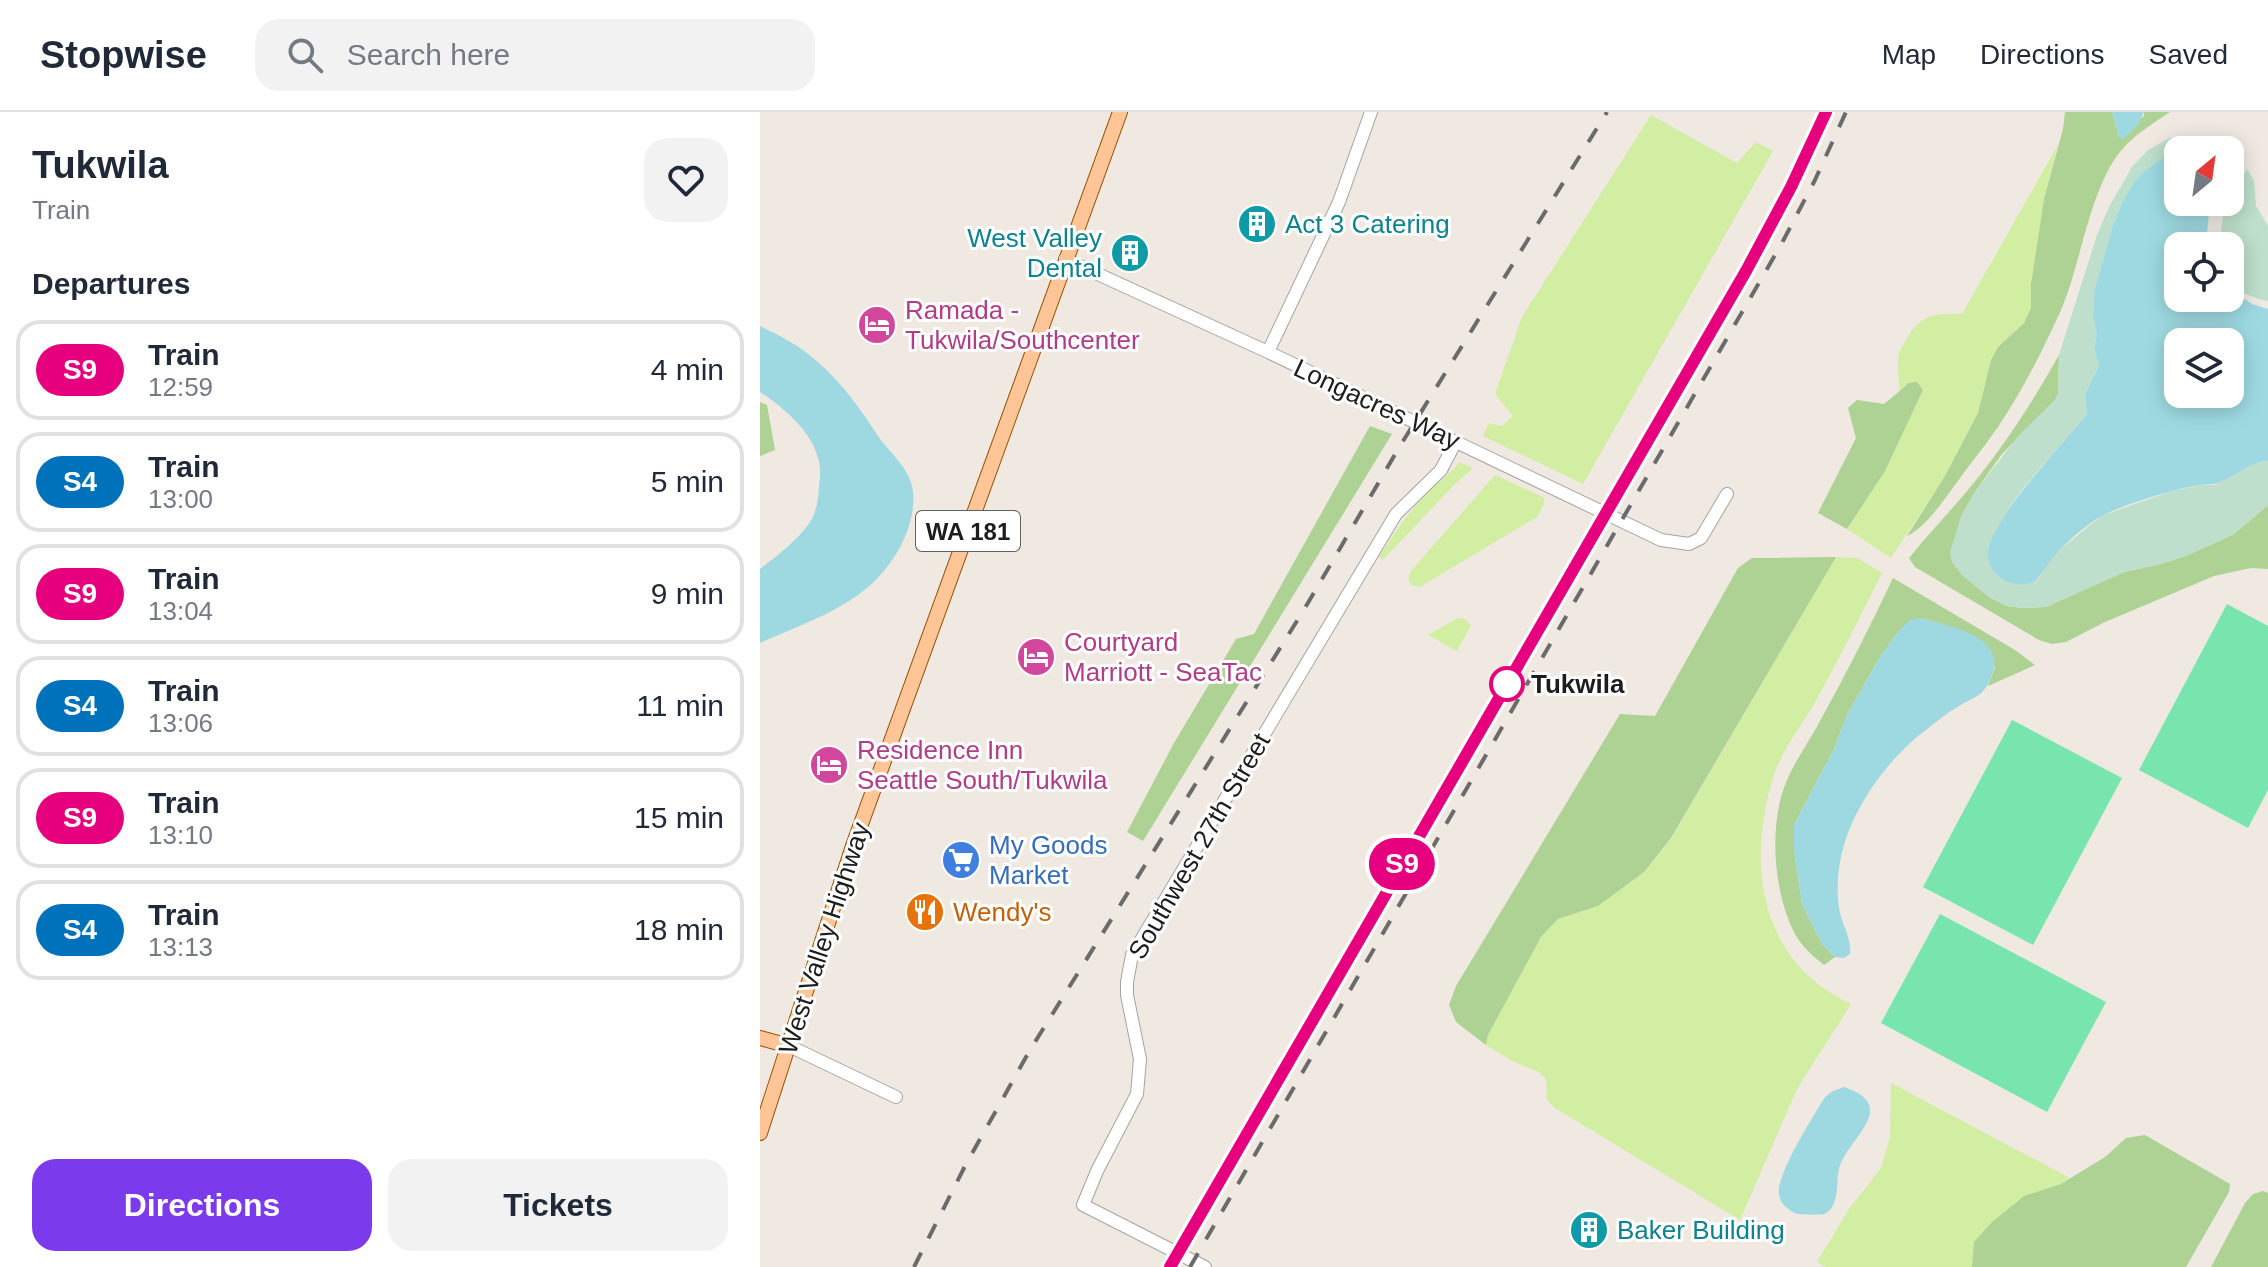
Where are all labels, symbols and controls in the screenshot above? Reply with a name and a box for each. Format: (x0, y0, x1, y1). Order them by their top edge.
search box (255, 19, 815, 91)
icon: search (283, 33, 327, 77)
text: Stopwise (40, 34, 207, 76)
text: Search here (347, 38, 510, 71)
text: Map (1882, 39, 1936, 70)
text: Directions (1980, 39, 2105, 70)
text: Saved (2149, 39, 2228, 70)
north arrow (2164, 136, 2244, 216)
map controls (2164, 136, 2244, 408)
button: heart (644, 138, 728, 222)
text: Tukwila (32, 144, 169, 186)
text: Train (32, 195, 90, 225)
building icon: Act 3 Catering (1236, 203, 1278, 245)
place label: Act 3 Catering (1285, 209, 1450, 239)
place label: West Valley Dental (967, 223, 1102, 283)
building icon: West Valley Dental (1109, 232, 1151, 274)
button: locate (2164, 232, 2244, 312)
text: Departures (32, 267, 190, 300)
place label: Ramada - Tukwila/Southcenter (905, 295, 1140, 355)
hotel icon: Ramada - Tukwila/Southcenter (856, 304, 898, 346)
button: layers (2164, 328, 2244, 408)
text: Train (148, 338, 220, 371)
street label: Longacres Way (1289, 352, 1465, 456)
text: 4 min (651, 353, 724, 386)
text: S9 (63, 354, 97, 385)
text: 12:59 (148, 372, 213, 402)
text: Train (148, 450, 220, 483)
text: 5 min (651, 465, 724, 498)
text: S4 (63, 466, 97, 497)
text: 13:00 (148, 484, 213, 514)
road number: WA 181 (916, 511, 1020, 551)
text: Train (148, 562, 220, 595)
text: 9 min (651, 577, 724, 610)
text: S9 (63, 578, 97, 609)
text: 13:04 (148, 596, 213, 626)
place label: Courtyard Marriott - SeaTac (1064, 627, 1262, 687)
hotel icon: Courtyard Marriott - SeaTac (1015, 636, 1057, 678)
marker: Tukwila (1490, 667, 1524, 701)
place label: Tukwila (1531, 669, 1625, 699)
text: Train (148, 674, 220, 707)
text: 11 min (636, 689, 724, 722)
text: S4 (63, 690, 97, 721)
text: 13:06 (148, 708, 213, 738)
street label: Southwest 27th Street (1122, 727, 1276, 964)
place label: Residence Inn Seattle South/Tukwila (857, 735, 1108, 795)
hotel icon: Residence Inn Seattle South/Tukwila (808, 744, 850, 786)
text: Train (148, 786, 220, 819)
text: 15 min (634, 801, 724, 834)
text: S9 (63, 802, 97, 833)
street label: West Valley Highway (772, 818, 876, 1058)
text: 13:10 (148, 820, 213, 850)
place label: My Goods Market (989, 830, 1108, 890)
line badge: S9 (1366, 838, 1438, 890)
supermarket icon: My Goods Market (940, 839, 982, 881)
text: S9 (1385, 848, 1419, 879)
restaurant icon: Wendy's (904, 891, 946, 933)
place label: Wendy's (953, 897, 1051, 927)
text: Train (148, 898, 220, 931)
text: 18 min (634, 913, 724, 946)
text: S4 (63, 914, 97, 945)
text: 13:13 (148, 932, 213, 962)
button: Directions (32, 1159, 372, 1251)
button: Tickets (388, 1159, 728, 1251)
building icon: Baker Building (1568, 1209, 1610, 1251)
place label: Baker Building (1617, 1215, 1785, 1245)

